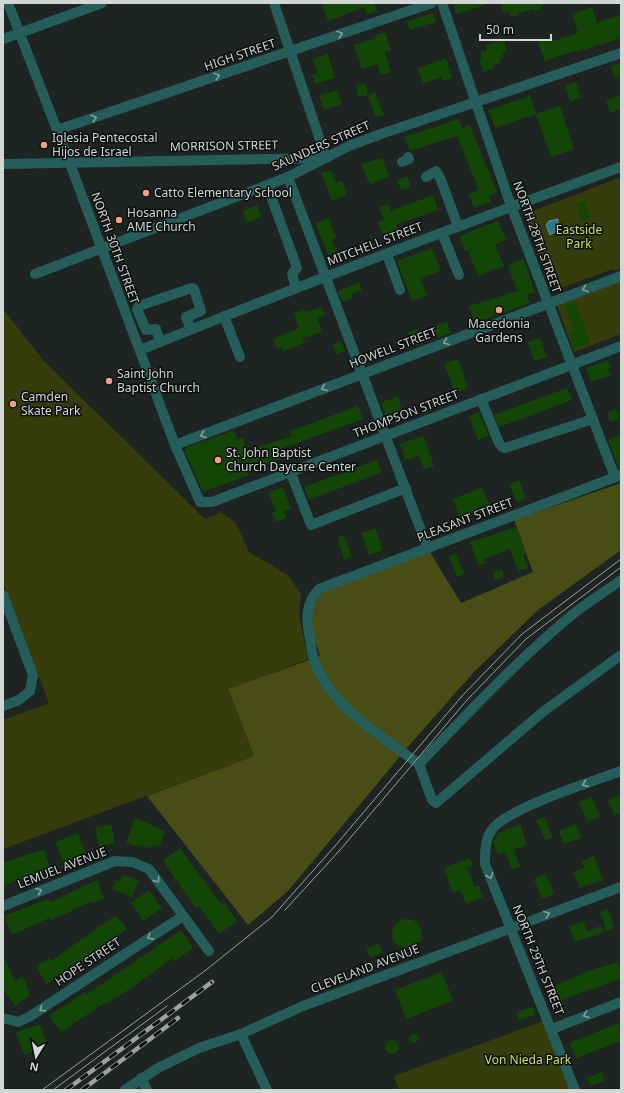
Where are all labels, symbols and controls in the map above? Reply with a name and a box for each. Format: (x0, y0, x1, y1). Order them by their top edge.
scale bar (480, 16, 551, 42)
text: 50 m (486, 21, 514, 38)
one-way arrow (336, 31, 343, 39)
street label: HIGH STREET (202, 34, 278, 75)
one-way arrow (213, 72, 220, 81)
one-way arrow (90, 114, 97, 122)
street label: SAUNDERS STREET (269, 116, 373, 175)
place label: Iglesia Pentecostal Hijos de Israel (52, 129, 157, 160)
street label: MORRISON STREET (170, 136, 279, 155)
marker: Iglesia Pentecostal Hijos de Israel (39, 140, 49, 150)
street label: NORTH 28TH STREET (509, 179, 566, 295)
place label: Catto Elementary School (154, 184, 292, 201)
marker: Catto Elementary School (141, 188, 151, 198)
street label: NORTH 30TH STREET (87, 190, 144, 306)
place label: Hosanna AME Church (127, 204, 196, 235)
marker: Hosanna AME Church (114, 215, 124, 225)
street label: MITCHELL STREET (325, 217, 425, 270)
park label: Eastside Park (556, 221, 602, 252)
one-way arrow (581, 285, 588, 293)
marker: Macedonia Gardens (494, 305, 504, 315)
place label: Macedonia Gardens (468, 315, 530, 346)
street label: HOWELL STREET (347, 323, 439, 372)
one-way arrow (442, 337, 449, 345)
place label: Saint John Baptist Church (117, 365, 200, 396)
marker: Saint John Baptist Church (104, 376, 114, 386)
one-way arrow (321, 383, 329, 391)
street label: THOMPSON STREET (350, 385, 461, 442)
place label: Camden Skate Park (21, 388, 81, 419)
marker: Camden Skate Park (8, 399, 18, 409)
one-way arrow (199, 430, 206, 438)
place label: St. John Baptist Church Daycare Center (226, 444, 356, 475)
marker: St. John Baptist Church Daycare Center (213, 455, 223, 465)
street label: PLEASANT STREET (414, 493, 516, 546)
one-way arrow (581, 780, 588, 788)
street label: LEMUEL AVENUE (15, 843, 109, 892)
one-way arrow (485, 871, 493, 879)
one-way arrow (152, 875, 159, 882)
one-way arrow (36, 888, 43, 896)
street label: NORTH 29TH STREET (509, 902, 569, 1018)
one-way arrow (544, 911, 551, 919)
one-way arrow (147, 932, 154, 940)
street label: HOPE STREET (51, 933, 124, 990)
street label: CLEVELAND AVENUE (308, 940, 422, 997)
one-way arrow (39, 1004, 46, 1012)
one-way arrow (583, 1011, 590, 1019)
north arrow (16, 1037, 56, 1077)
park label: Von Nieda Park (485, 1051, 572, 1068)
text: N (28, 1059, 40, 1076)

